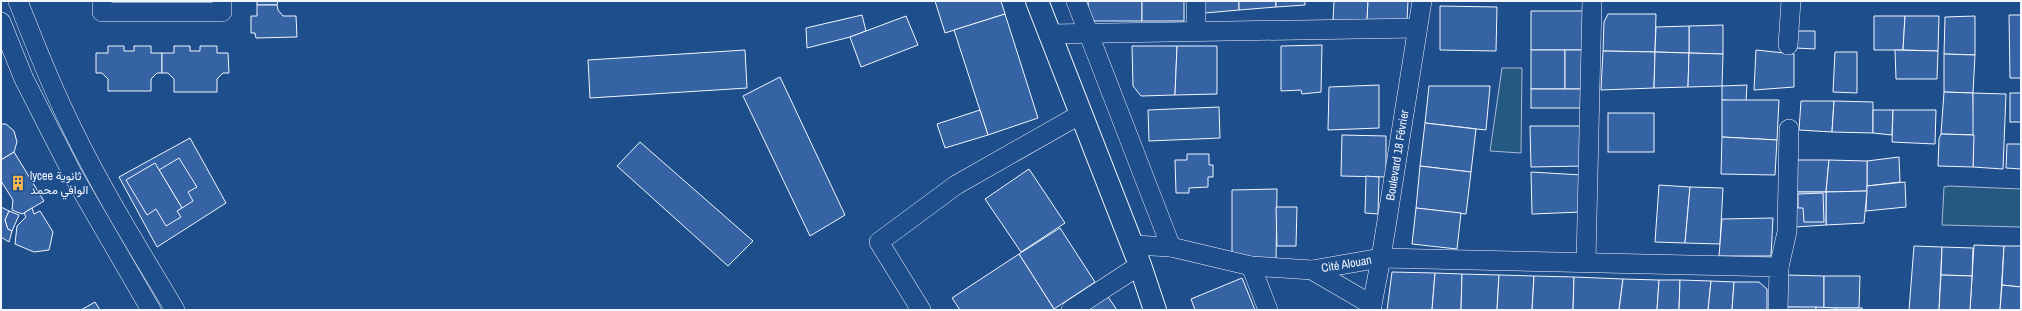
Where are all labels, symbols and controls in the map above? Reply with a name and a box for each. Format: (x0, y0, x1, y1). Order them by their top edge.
street label: Boulevard 18 Février (1382, 108, 1413, 202)
place label: lycee ثانوية الوافي محمد (30, 168, 88, 200)
building icon: lycee ثانوية الوافي محمد (9, 174, 27, 192)
street label: Cité Alouan (1320, 252, 1373, 276)

